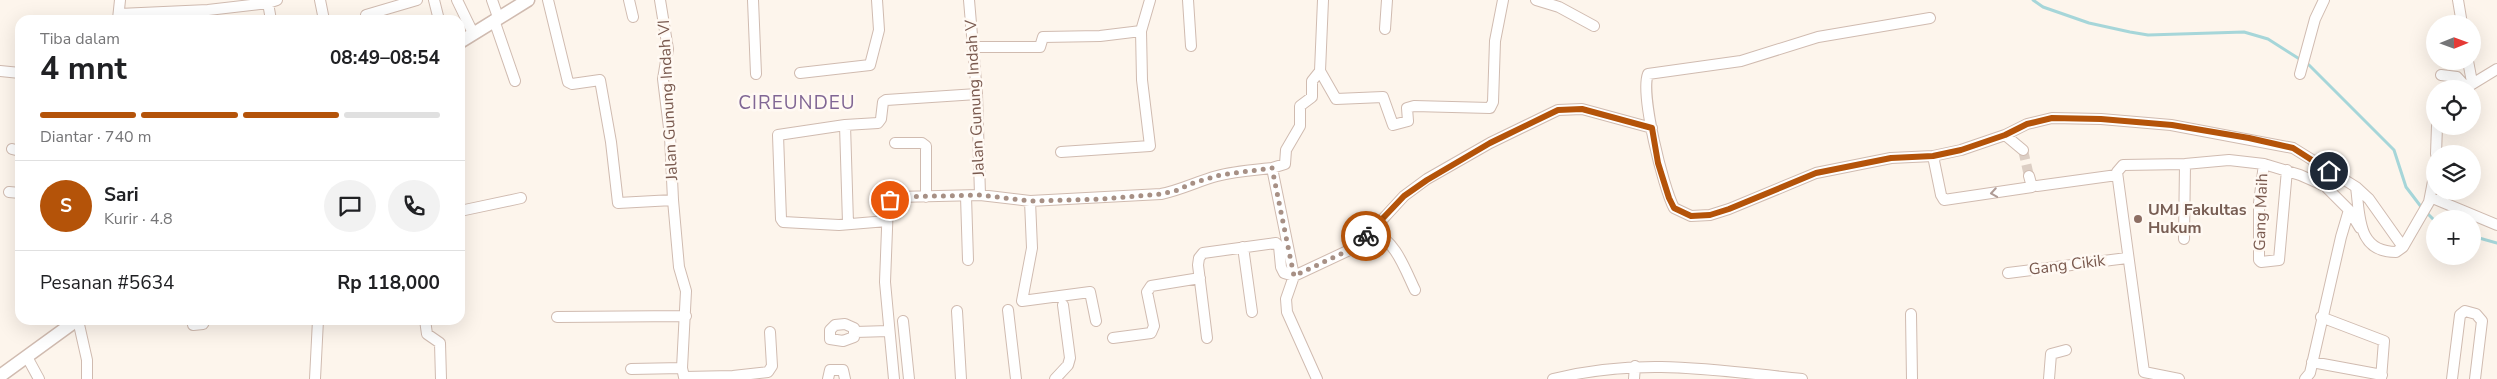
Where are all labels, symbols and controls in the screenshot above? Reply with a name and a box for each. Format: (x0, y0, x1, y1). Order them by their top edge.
north arrow (2426, 15, 2481, 70)
map controls (2426, 15, 2481, 265)
street label: Jalan Gunung Indah V (960, 18, 990, 178)
street label: Jalan Gunung Indah VI (653, 19, 683, 182)
text: Tiba dalam (40, 28, 120, 50)
text: 08:49–08:54 (330, 45, 440, 71)
text: 4 mnt (40, 47, 127, 90)
button: locate (2426, 80, 2481, 135)
district label: CIREUNDEU (738, 90, 856, 116)
text: Diantar · 740 m (40, 126, 151, 148)
button: layers (2426, 145, 2481, 200)
pin (2308, 150, 2350, 192)
icon: home (2315, 157, 2343, 185)
street label: Gang Maih (2249, 173, 2273, 251)
pin (869, 179, 911, 221)
button: chat (324, 180, 376, 232)
button: phone (388, 180, 440, 232)
text: Sari (104, 182, 139, 208)
icon: bag (876, 186, 904, 214)
one-way arrow (1990, 187, 1998, 197)
text: S (60, 193, 72, 219)
place label: UMJ Fakultas Hukum (2148, 199, 2247, 239)
text: Kurir · 4.8 (104, 208, 173, 230)
button: + (2426, 210, 2481, 265)
courier (1341, 211, 1391, 261)
marker: UMJ Fakultas Hukum (2132, 213, 2144, 225)
icon: bike (1352, 222, 1380, 250)
street label: Gang Cikik (2028, 249, 2107, 281)
text: Pesanan #5634 (40, 270, 174, 296)
text: Rp 118,000 (337, 270, 440, 296)

